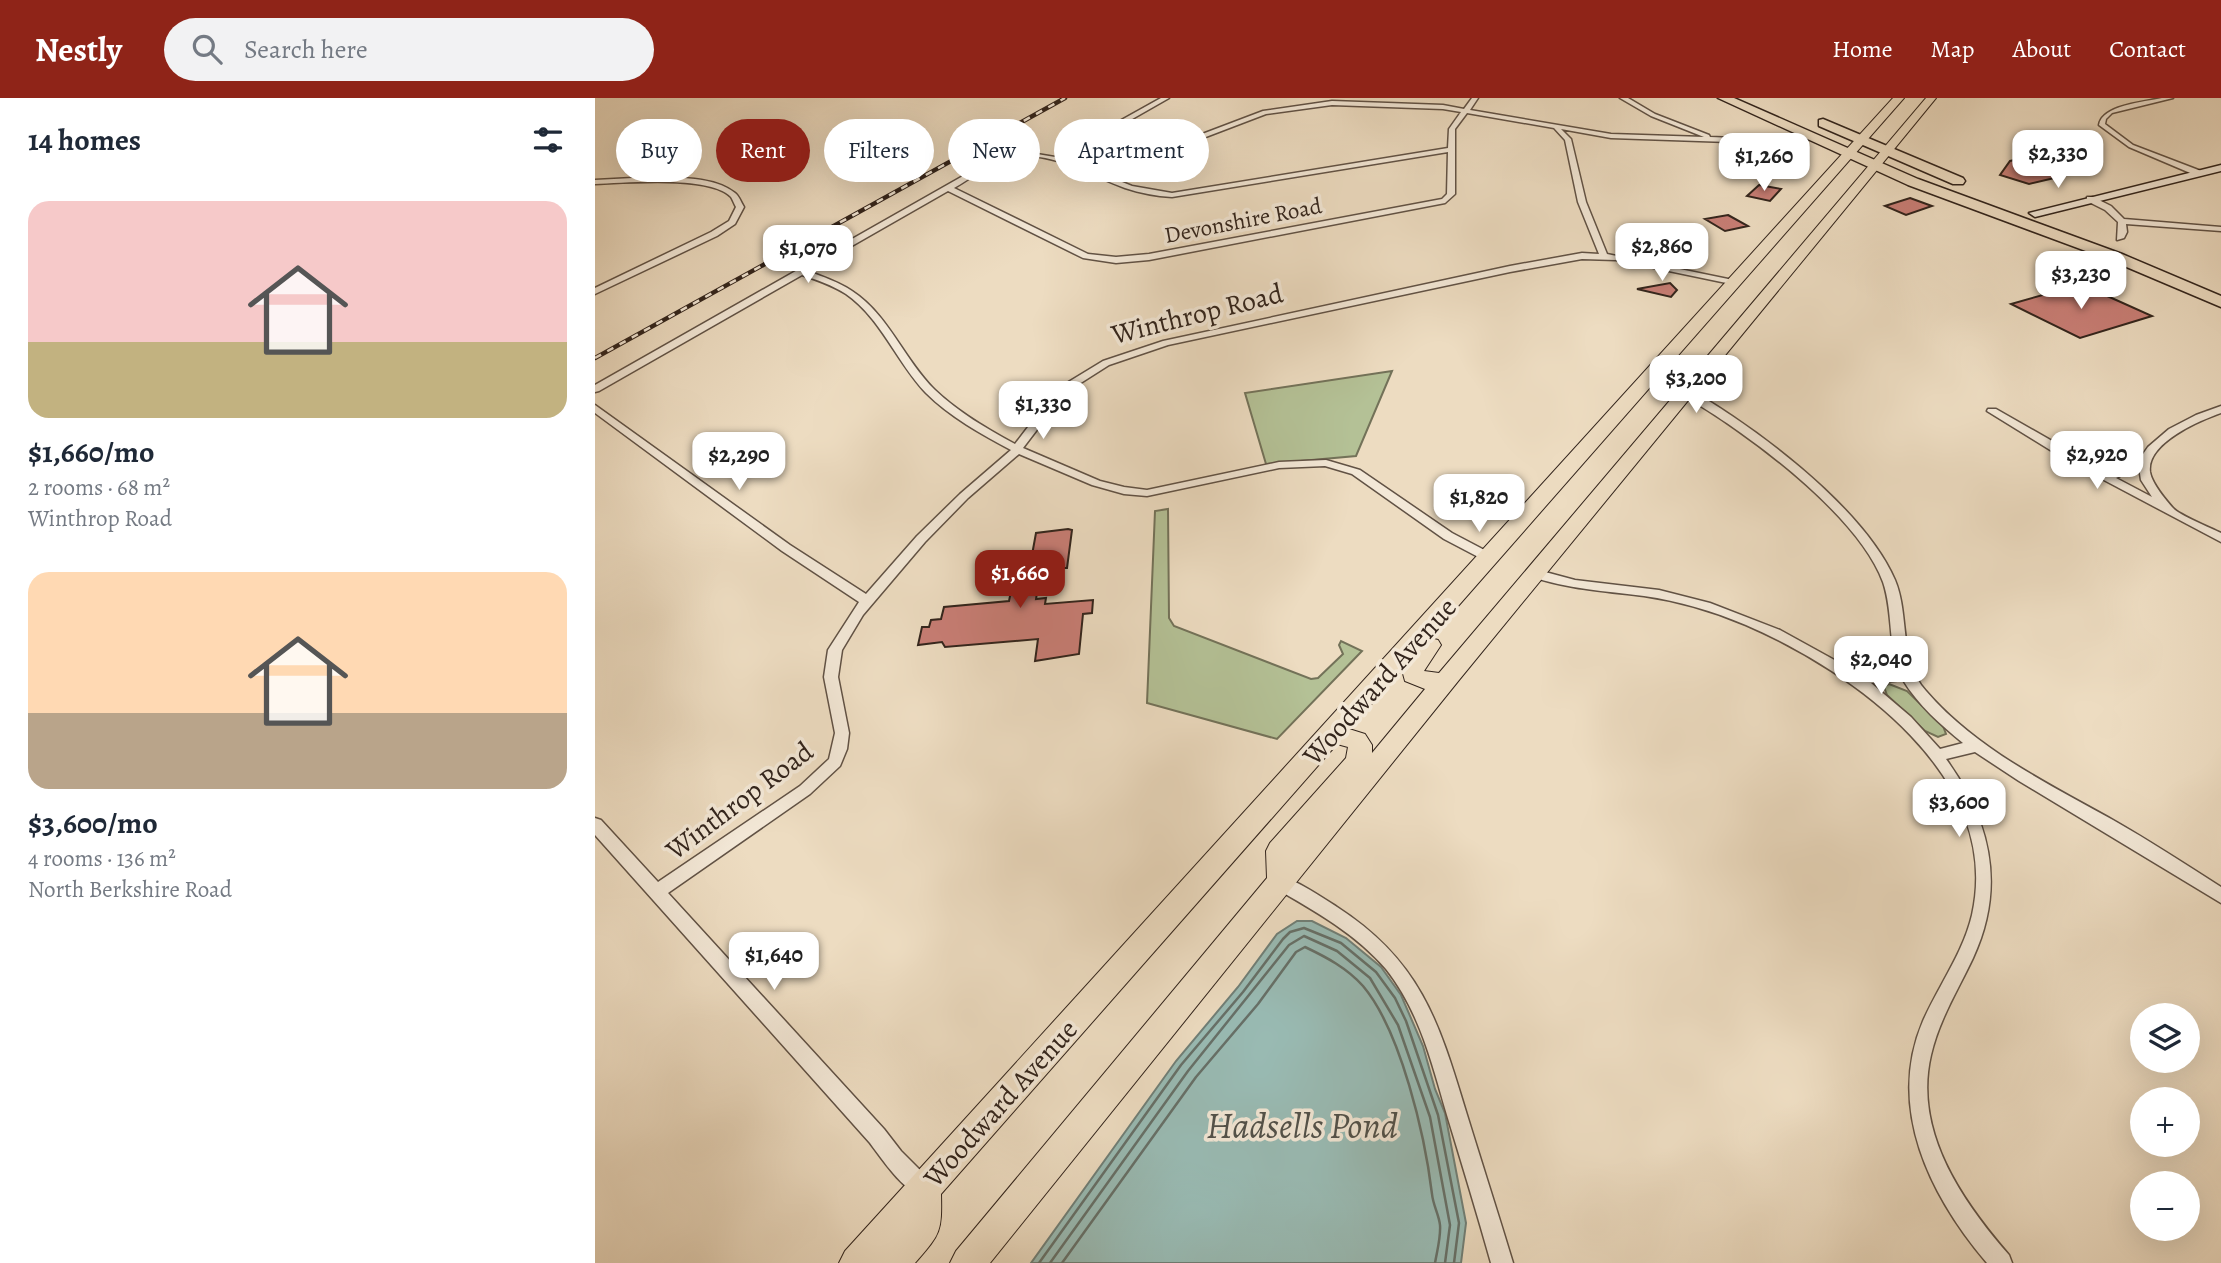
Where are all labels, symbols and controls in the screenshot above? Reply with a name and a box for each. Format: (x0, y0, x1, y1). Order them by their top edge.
search box (164, 18, 654, 81)
text: Nestly (35, 27, 122, 72)
icon: search (188, 30, 226, 68)
text: Search here (244, 32, 368, 67)
text: Home (1832, 33, 1893, 65)
text: Map (1931, 33, 1975, 65)
text: About (2013, 33, 2071, 65)
text: Contact (2109, 33, 2186, 65)
chip: Buy (616, 119, 702, 182)
chip: Rent (716, 119, 810, 182)
chip: Filters (824, 119, 934, 182)
chip: New (948, 119, 1040, 182)
chip: Apartment (1054, 119, 1209, 182)
text: 14 homes (28, 120, 141, 160)
icon: filters (529, 121, 567, 159)
pin: $2,330 (2001, 130, 2115, 190)
pin: $1,260 (1707, 134, 1821, 193)
text: $2,330 (2028, 137, 2088, 168)
text: $1,260 (1735, 140, 1793, 171)
street label: Devonshire Road (1162, 190, 1325, 251)
pin: $2,860 (1605, 223, 1719, 283)
pin: $1,070 (751, 226, 865, 285)
text: $2,860 (1631, 230, 1693, 261)
text: $1,070 (779, 232, 837, 263)
icon: home (235, 247, 361, 373)
pin: $3,230 (2024, 252, 2138, 311)
text: $3,230 (2051, 258, 2111, 289)
street label: Winthrop Road (1107, 274, 1288, 354)
pin: $3,200 (1639, 356, 1753, 415)
text: $3,200 (1665, 362, 1727, 393)
pin: $1,330 (986, 382, 1100, 441)
text: $1,330 (1015, 388, 1071, 419)
text: $1,660/mo (28, 432, 154, 472)
pin: $2,290 (682, 432, 796, 492)
pin: $2,920 (2040, 432, 2154, 491)
text: $2,920 (2066, 438, 2128, 469)
text: $2,290 (708, 439, 770, 470)
text: 2 rooms · 68 m² (28, 472, 170, 503)
pin: $1,820 (1422, 474, 1536, 534)
text: $1,820 (1450, 481, 1508, 512)
text: Winthrop Road (28, 503, 172, 534)
pin: $1,660 (963, 550, 1077, 610)
text: $1,660 (991, 557, 1049, 588)
street label: Woodward Avenue (1293, 590, 1465, 775)
icon: home (235, 618, 361, 744)
pin: $2,040 (1824, 636, 1938, 696)
text: $2,040 (1850, 643, 1912, 674)
street label: Winthrop Road (657, 732, 822, 869)
pin: $3,600 (1902, 780, 2016, 839)
text: $3,600 (1929, 786, 1989, 817)
text: $3,600/mo (28, 803, 158, 843)
text: 4 rooms · 136 m² (28, 843, 176, 874)
text: North Berkshire Road (28, 874, 232, 905)
pin: $1,640 (717, 932, 831, 992)
text: $1,640 (745, 939, 803, 970)
map controls (2130, 1003, 2200, 1241)
button: layers (2130, 1003, 2200, 1073)
street label: Woodward Avenue (914, 1012, 1086, 1197)
button: + (2130, 1087, 2200, 1157)
water label: Hadsells Pond (1206, 1100, 1398, 1151)
button: − (2130, 1171, 2200, 1241)

